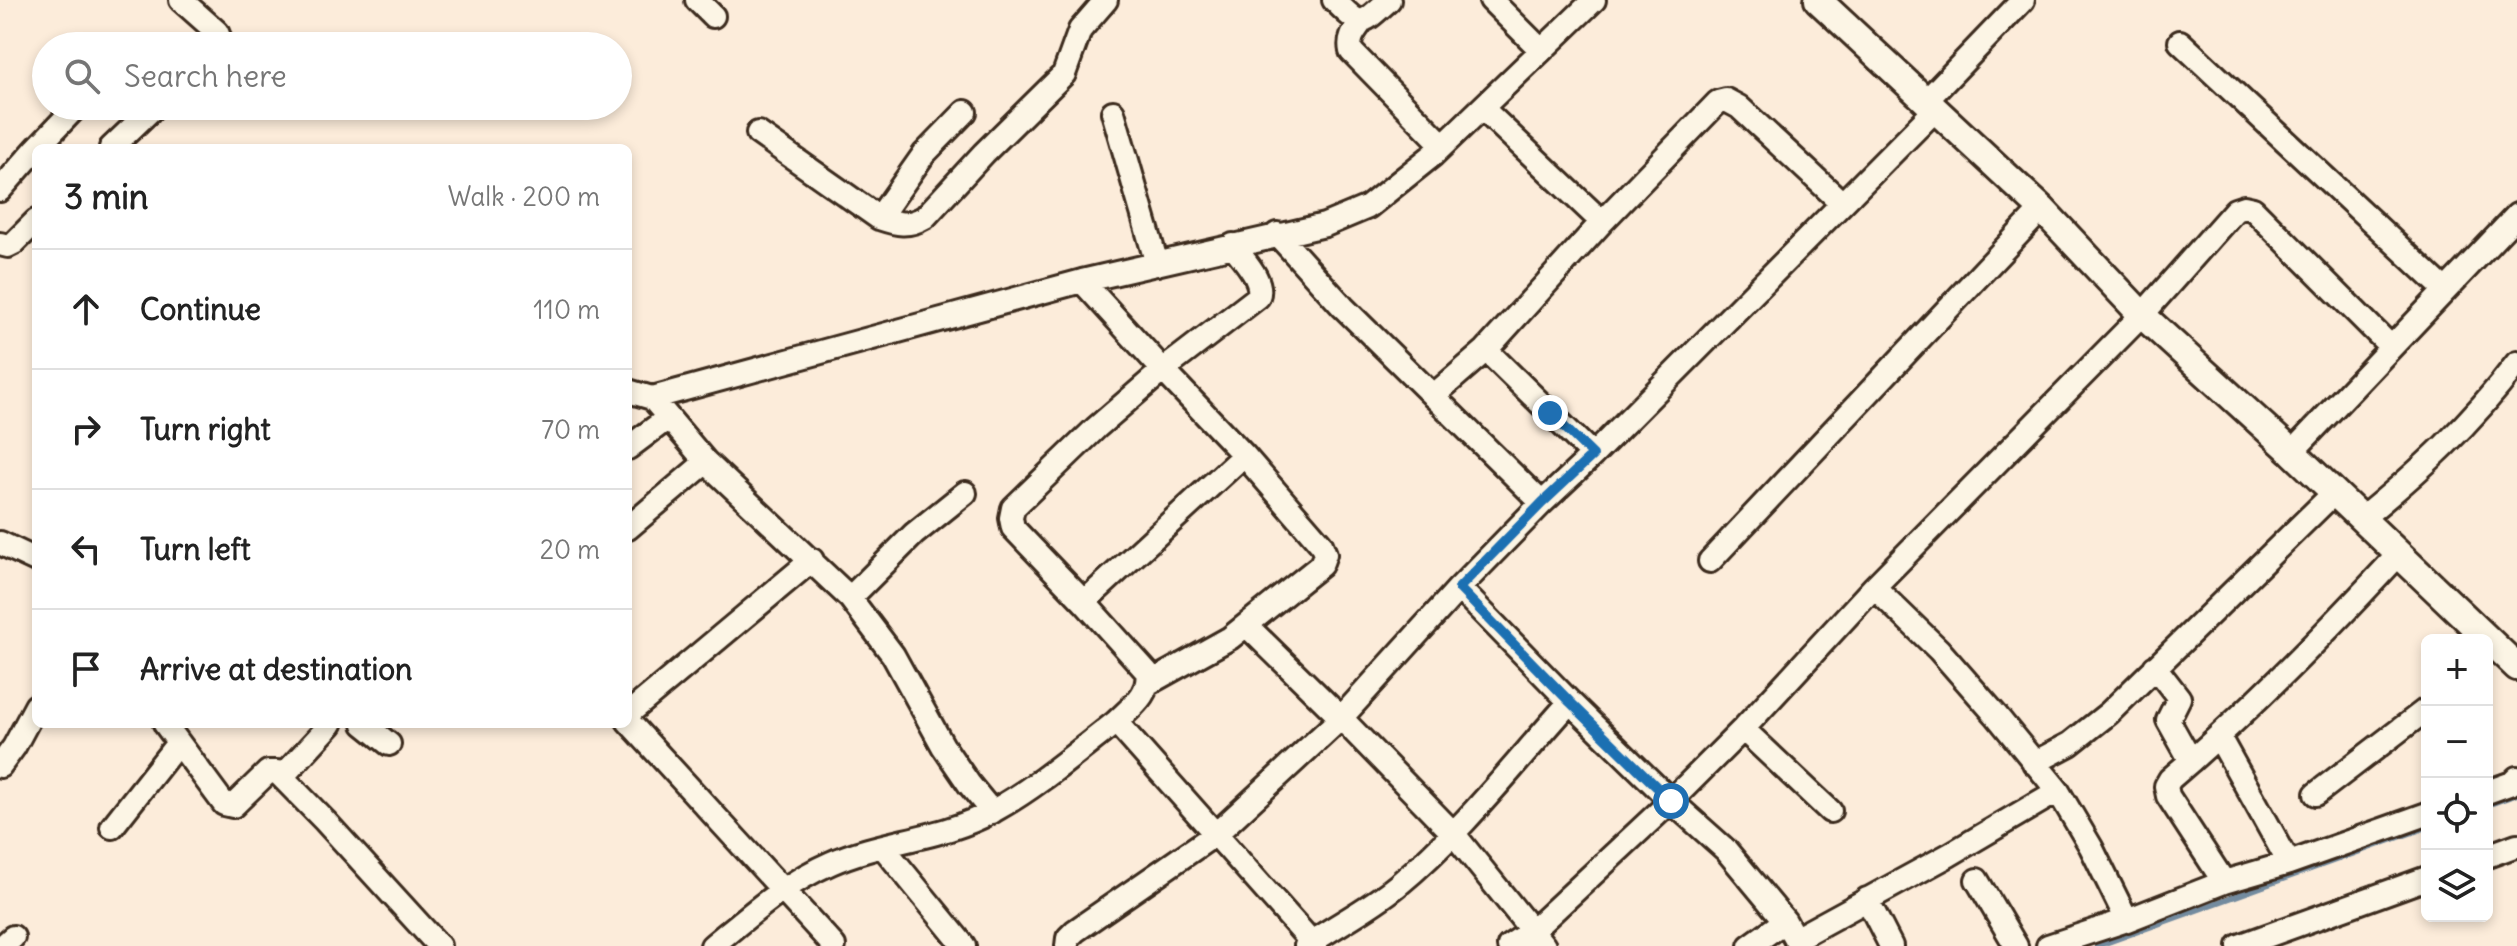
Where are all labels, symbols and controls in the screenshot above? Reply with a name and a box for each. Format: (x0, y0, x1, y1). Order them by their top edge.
search box (32, 32, 632, 120)
icon: search (60, 54, 104, 98)
text: Search here (124, 57, 287, 95)
text: 3 min (64, 175, 149, 218)
text: Walk · 200 m (448, 180, 600, 213)
icon: ahead (64, 287, 108, 331)
text: Continue (140, 290, 261, 328)
text: 110 m (533, 293, 600, 326)
route end (1532, 395, 1568, 431)
icon: right (64, 407, 108, 451)
text: Turn right (140, 410, 271, 448)
text: 70 m (541, 413, 600, 446)
icon: left (64, 527, 108, 571)
text: Turn left (140, 530, 251, 568)
text: 20 m (540, 533, 600, 566)
map controls (2421, 634, 2493, 922)
button: + (2421, 634, 2493, 706)
icon: arrive (64, 647, 108, 691)
text: Arrive at destination (140, 650, 412, 688)
button: − (2421, 706, 2493, 778)
button: locate (2421, 778, 2493, 850)
route start (1653, 783, 1689, 819)
button: layers (2421, 850, 2493, 922)

